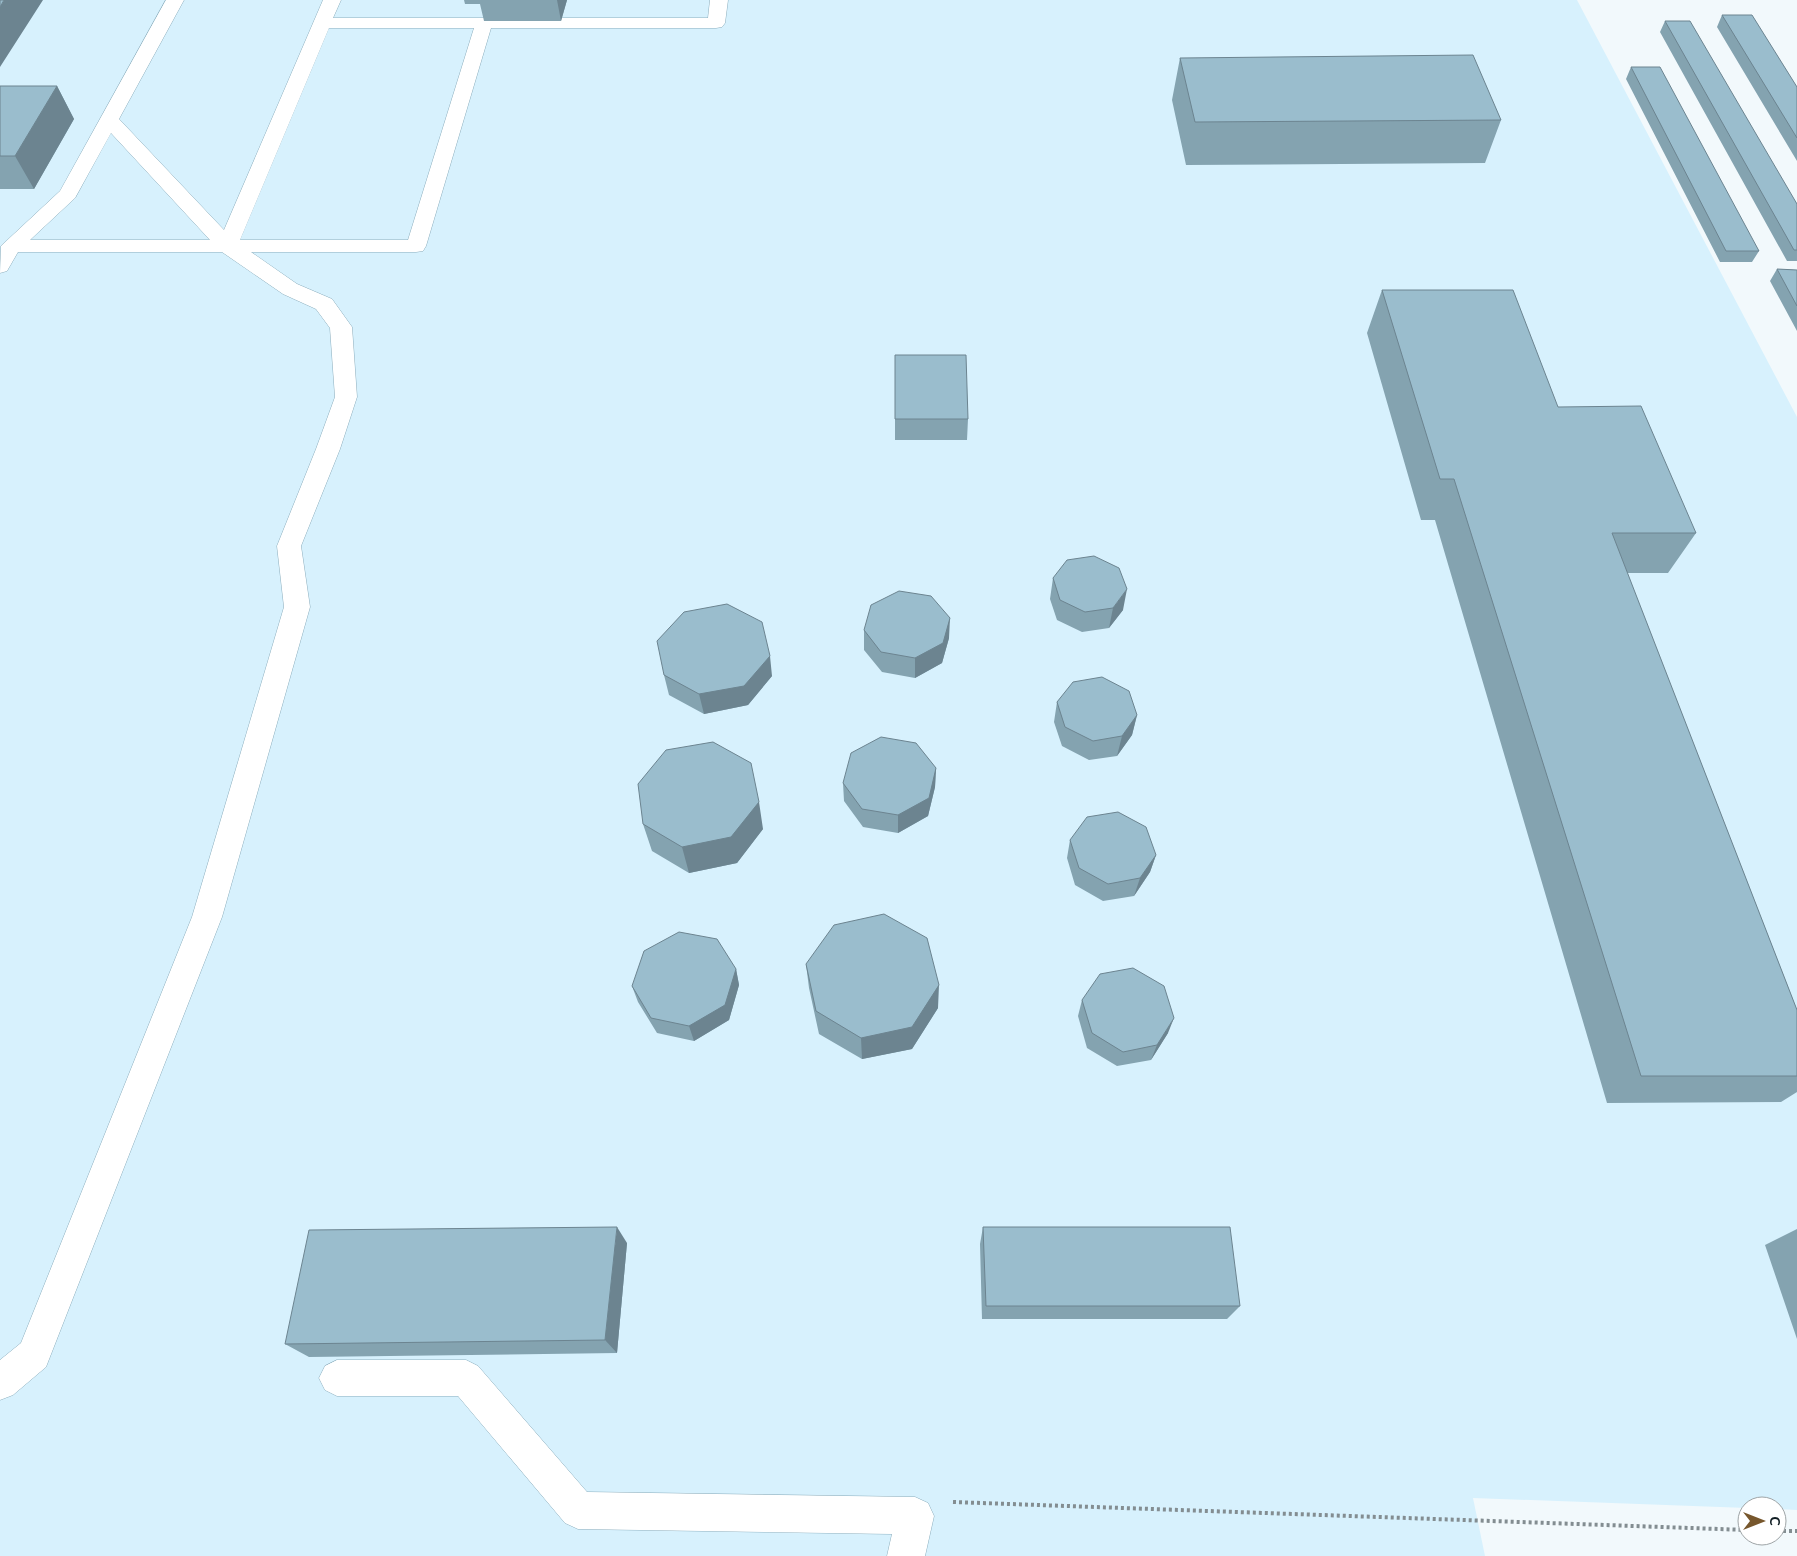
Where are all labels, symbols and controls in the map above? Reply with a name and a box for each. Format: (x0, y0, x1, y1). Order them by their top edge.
north arrow (1737, 1496, 1787, 1546)
text: С (1766, 1516, 1784, 1526)

